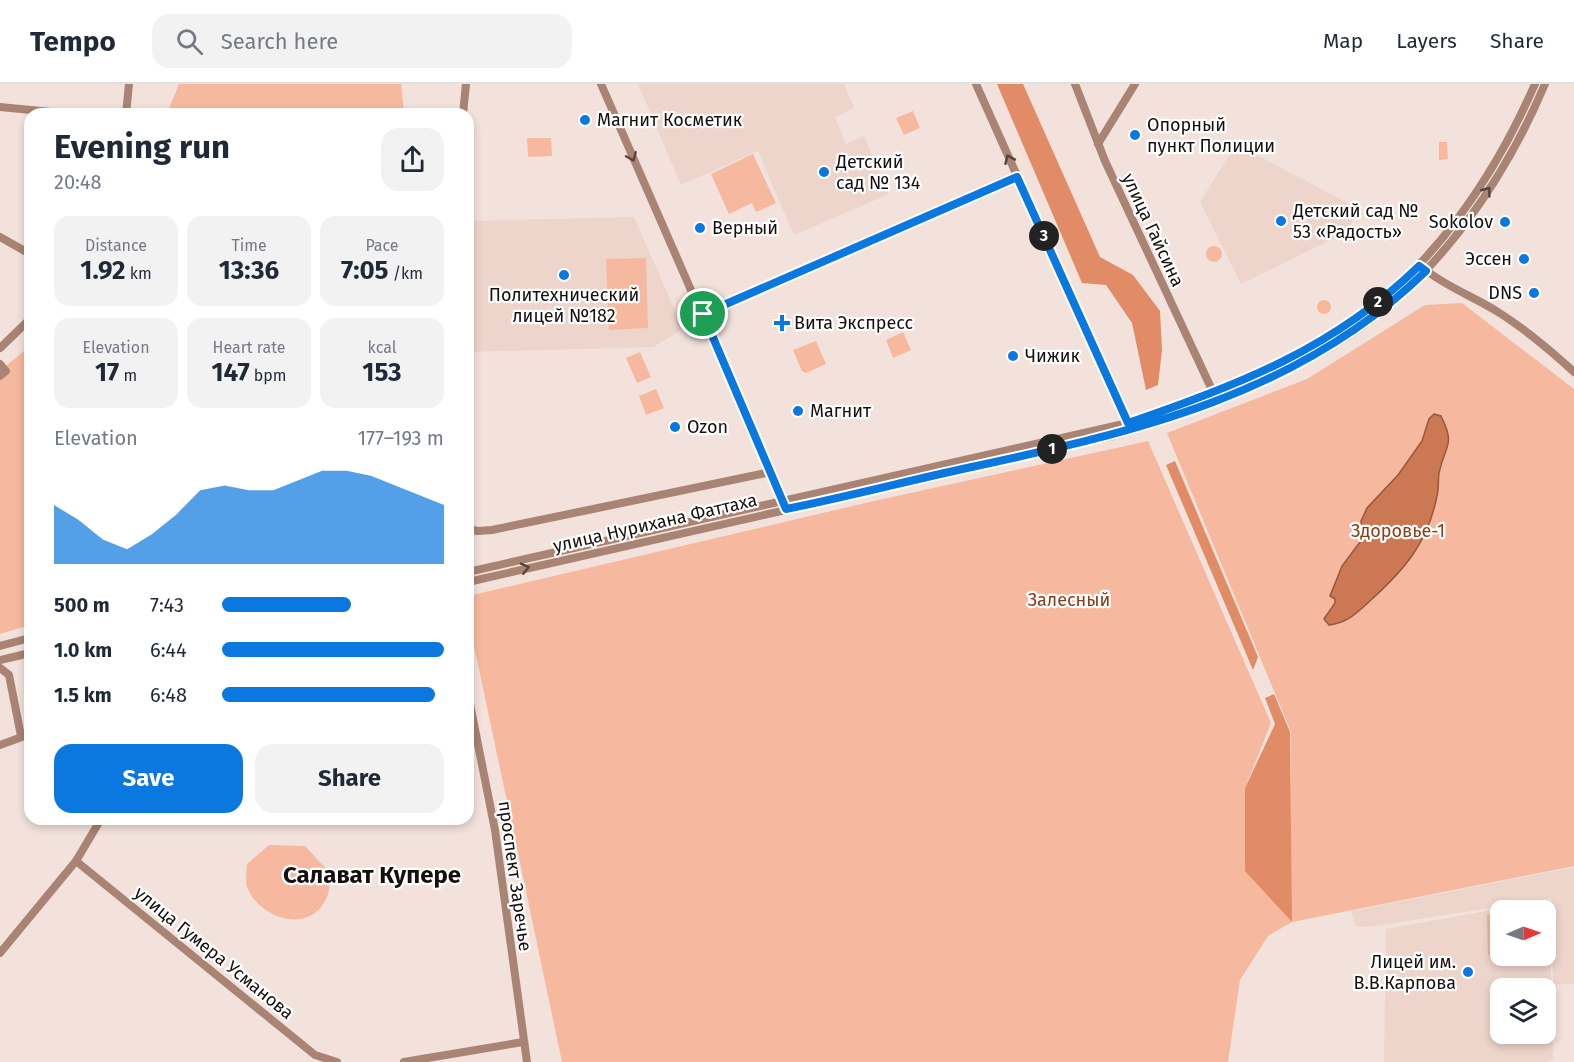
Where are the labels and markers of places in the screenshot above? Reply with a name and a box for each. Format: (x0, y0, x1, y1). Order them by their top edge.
place label: Магнит Косметик (597, 109, 743, 131)
marker: Магнит Косметик (578, 113, 592, 127)
place label: Опорный пункт Полиции (1147, 114, 1275, 157)
marker: Опорный пункт Полиции (1128, 128, 1142, 142)
place label: Детский сад № 134 (835, 151, 921, 194)
marker: Детский сад № 134 (817, 165, 831, 179)
place label: Детский сад № 53 «Радость» (1292, 200, 1419, 243)
place label: Sokolov (1429, 211, 1493, 233)
marker: Детский сад № 53 «Радость» (1274, 214, 1288, 228)
marker: Sokolov (1498, 215, 1512, 229)
place label: Верный (712, 217, 778, 239)
marker: Верный (693, 221, 707, 235)
pin: 3 (1029, 221, 1059, 251)
place label: Эссен (1465, 248, 1512, 270)
marker: Эссен (1517, 252, 1531, 266)
marker: Политехнический лицей №182 (557, 268, 571, 282)
place label: DNS (1488, 282, 1522, 304)
place label: Политехнический лицей №182 (489, 284, 639, 327)
marker: DNS (1527, 286, 1541, 300)
pin: 2 (1363, 287, 1393, 317)
pin (677, 288, 728, 339)
place label: Вита Экспресс (794, 312, 914, 334)
marker: Вита Экспресс (775, 316, 789, 330)
place label: Чижик (1025, 345, 1081, 367)
marker: Чижик (1006, 349, 1020, 363)
place label: Магнит (810, 400, 872, 422)
marker: Магнит (791, 404, 805, 418)
place label: Ozon (687, 416, 728, 438)
marker: Ozon (668, 420, 682, 434)
pin: 1 (1037, 434, 1067, 464)
place label: Лицей им. В.В.Карпова (1354, 951, 1456, 994)
marker: Лицей им. В.В.Карпова (1461, 965, 1475, 979)

